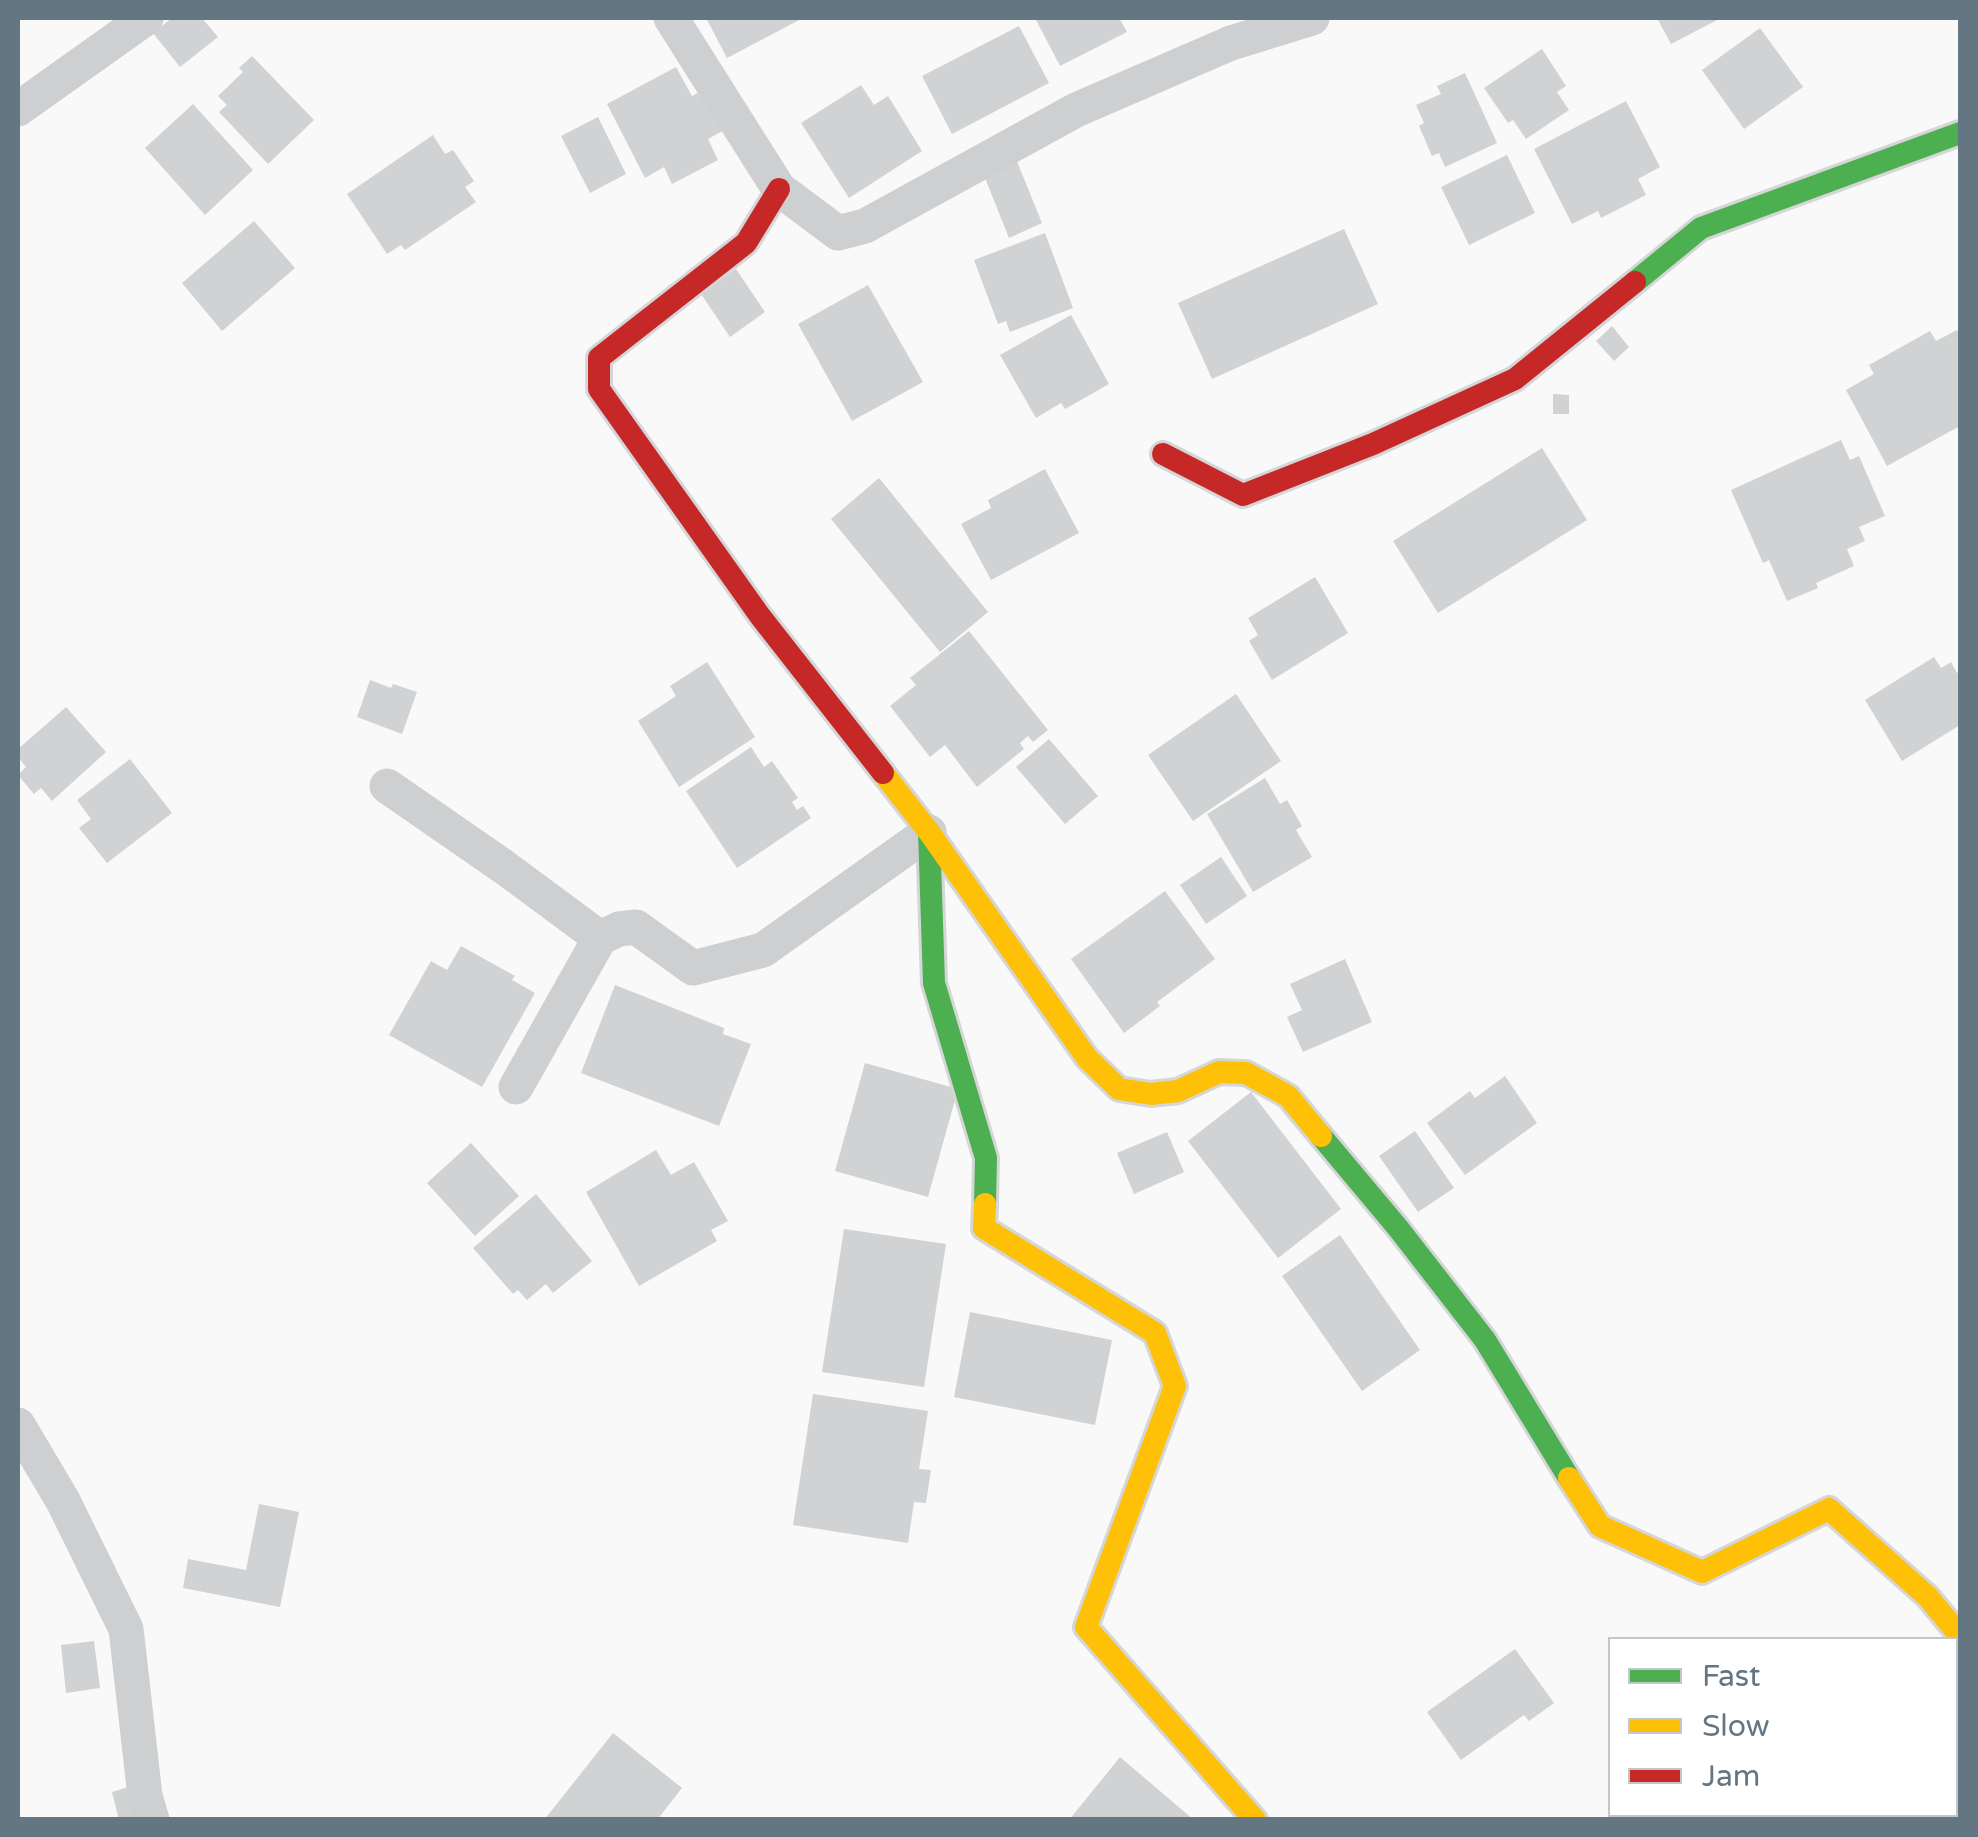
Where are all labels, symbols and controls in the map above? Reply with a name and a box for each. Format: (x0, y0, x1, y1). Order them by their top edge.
legend (1608, 1637, 1958, 1817)
text: Fast (1702, 1658, 1761, 1695)
text: Slow (1702, 1708, 1770, 1745)
text: Jam (1702, 1758, 1760, 1795)

